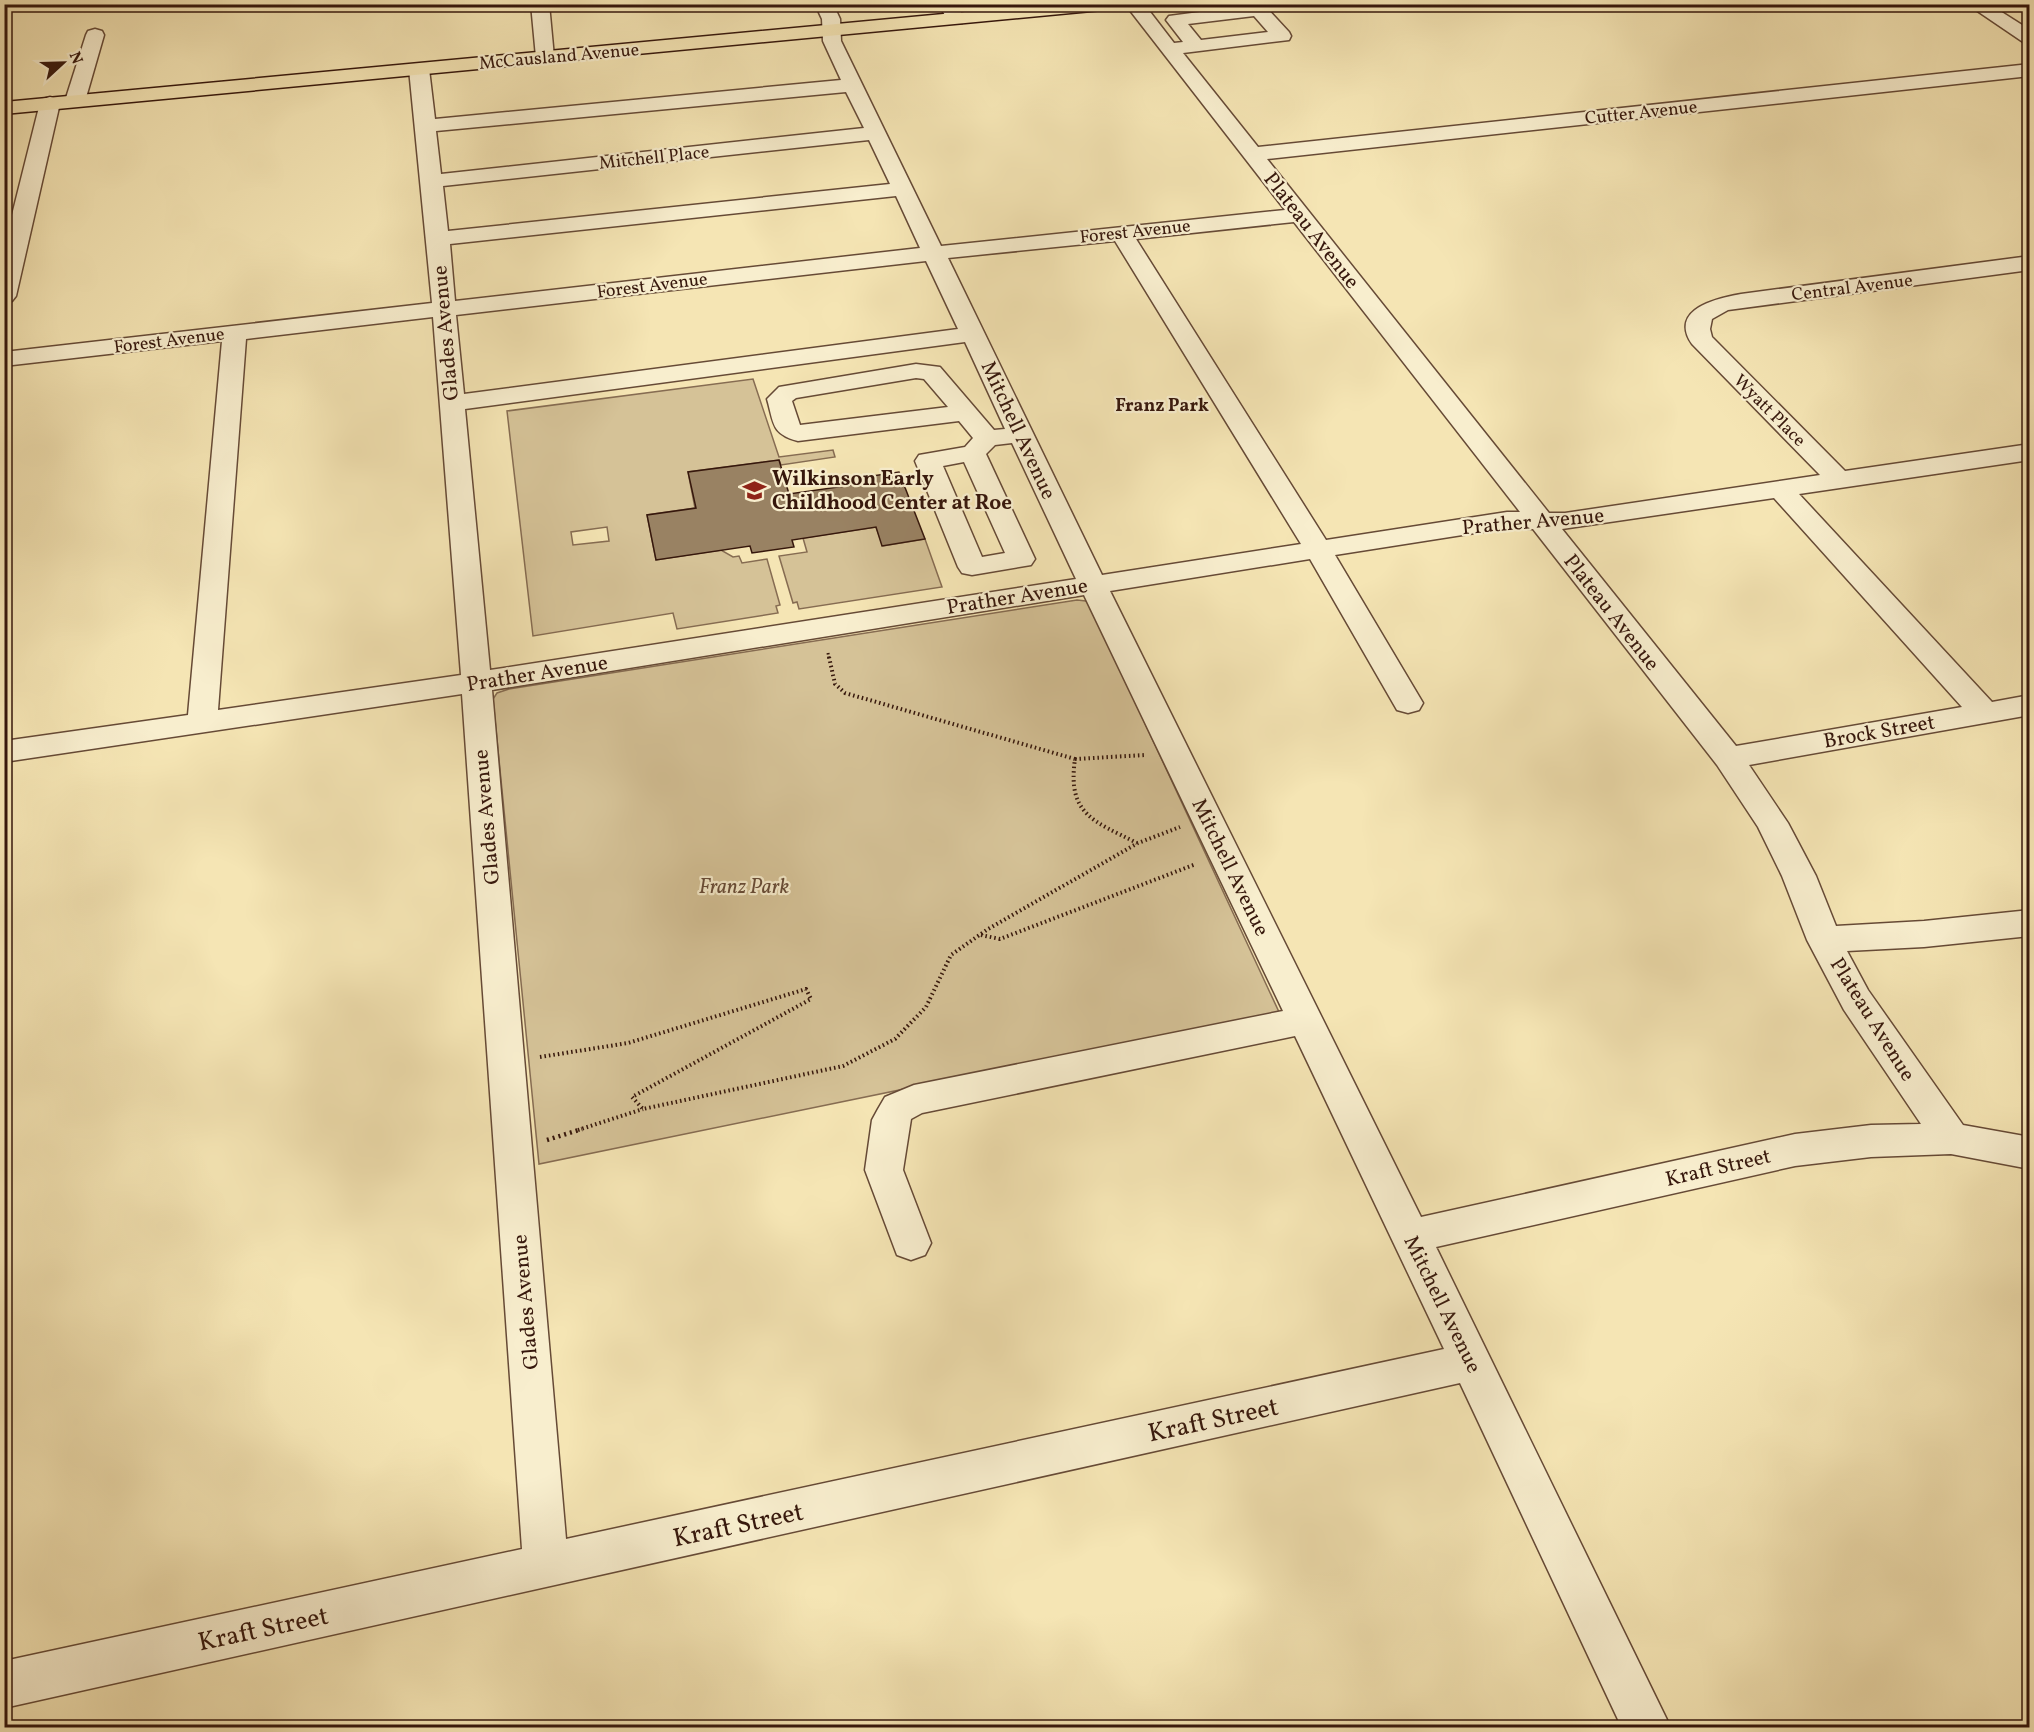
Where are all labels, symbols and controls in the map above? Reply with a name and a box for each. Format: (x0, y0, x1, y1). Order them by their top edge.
north arrow (33, 33, 93, 93)
street label: McCausland Avenue (478, 38, 640, 77)
text: N (63, 49, 88, 68)
street label: Cutter Avenue (1584, 95, 1699, 132)
street label: Mitchell Place (598, 140, 711, 177)
street label: Plateau Avenue (1256, 166, 1366, 295)
street label: Forest Avenue (1078, 214, 1192, 251)
street label: Glades Avenue (426, 264, 467, 402)
street label: Forest Avenue (595, 267, 709, 306)
street label: Central Avenue (1790, 269, 1914, 308)
street label: Forest Avenue (112, 322, 226, 361)
street label: Mitchell Avenue (973, 357, 1062, 505)
street label: Wyatt Place (1727, 369, 1811, 453)
district label: Franz Park (1115, 394, 1209, 419)
place label: Wilkinson Early Childhood Center at Roe (772, 465, 1012, 518)
school or university icon: Wilkinson Early Childhood Center at Roe (741, 477, 767, 503)
street label: Prather Avenue (1461, 502, 1605, 543)
street label: Plateau Avenue (1556, 548, 1666, 677)
street label: Prather Avenue (945, 572, 1090, 623)
street label: Prather Avenue (465, 649, 610, 700)
street label: Brock Street (1821, 708, 1937, 757)
street label: Glades Avenue (467, 748, 508, 886)
street label: Mitchell Avenue (1184, 794, 1276, 941)
park label: Franz Park (699, 873, 790, 902)
street label: Plateau Avenue (1822, 952, 1921, 1087)
street label: Kraft Street (1663, 1142, 1774, 1195)
street label: Mitchell Avenue (1396, 1231, 1488, 1378)
street label: Glades Avenue (506, 1233, 547, 1371)
street label: Kraft Street (1145, 1390, 1282, 1452)
street label: Kraft Street (670, 1495, 807, 1557)
street label: Kraft Street (195, 1599, 332, 1661)

